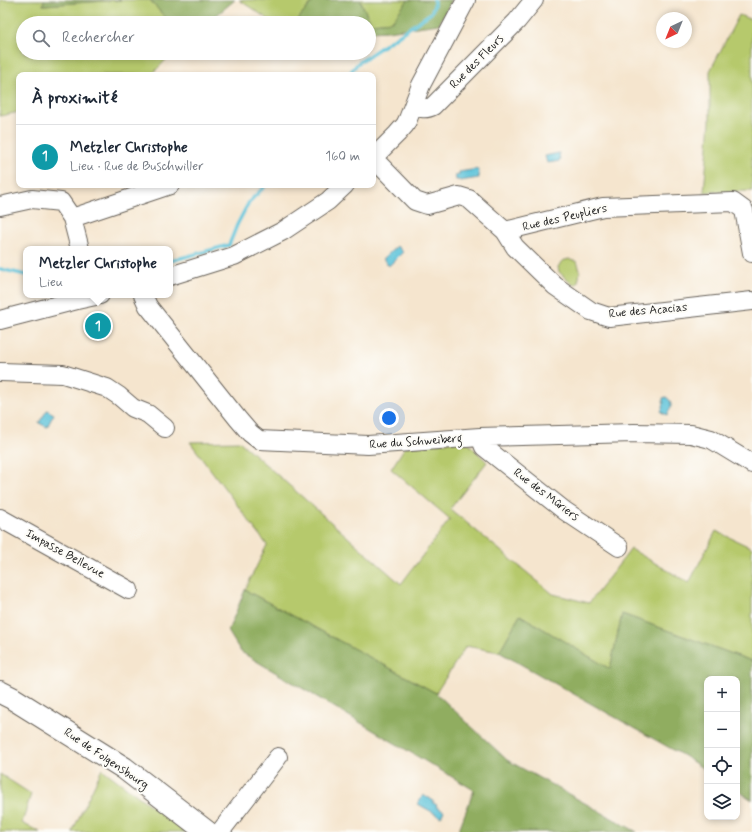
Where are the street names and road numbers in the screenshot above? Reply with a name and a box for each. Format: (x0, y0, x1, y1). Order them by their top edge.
street label: Rue des Fleurs (446, 31, 508, 93)
street label: Rue des Peupliers (521, 200, 609, 236)
street label: Rue des Acacias (608, 300, 688, 322)
street label: Rue du Schweiberg (369, 431, 463, 454)
street label: Rue des Mûriers (510, 465, 582, 525)
street label: Impasse Bellevue (23, 526, 108, 582)
street label: Rue de Folgensbourg (60, 725, 152, 793)

